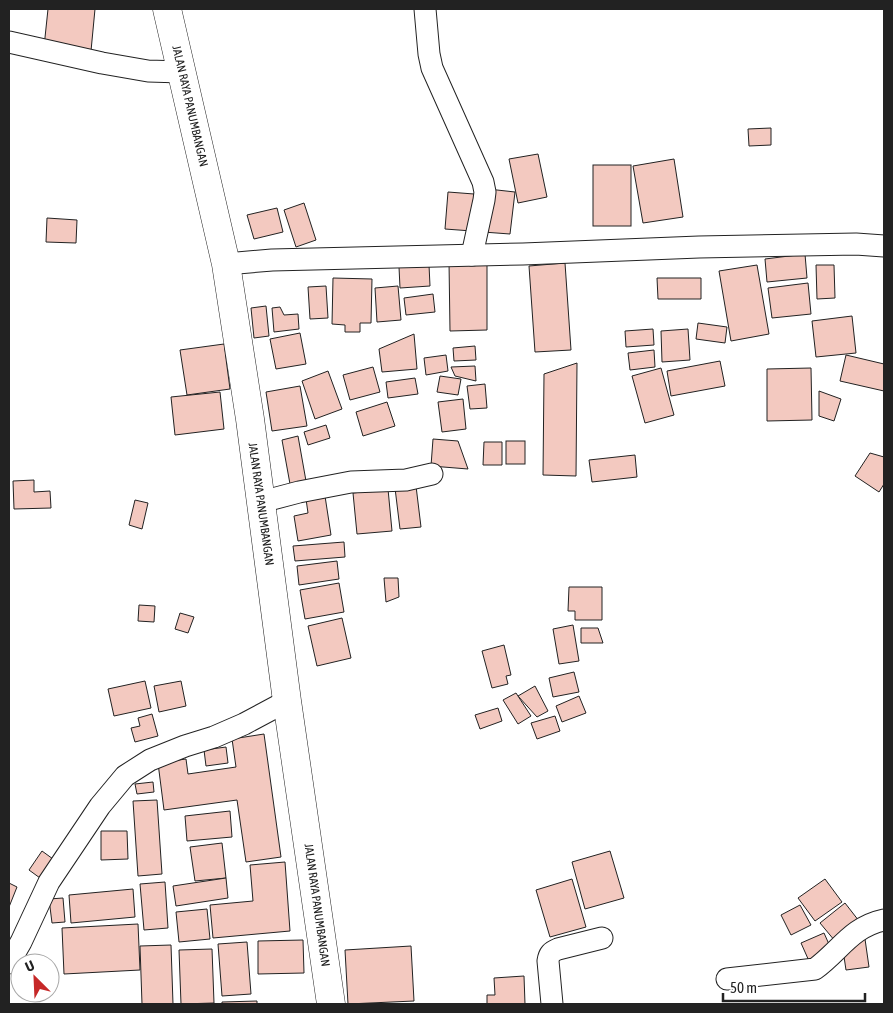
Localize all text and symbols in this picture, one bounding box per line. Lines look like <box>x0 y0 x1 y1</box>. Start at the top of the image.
street label: JALAN RAYA PANUMBANGAN <box>169 44 211 168</box>
street label: JALAN RAYA PANUMBANGAN <box>245 442 277 566</box>
street label: JALAN RAYA PANUMBANGAN <box>301 843 333 967</box>
north arrow <box>10 953 60 1003</box>
text: U <box>23 957 37 975</box>
scale bar <box>723 970 866 1002</box>
text: 50 m <box>730 979 757 996</box>

